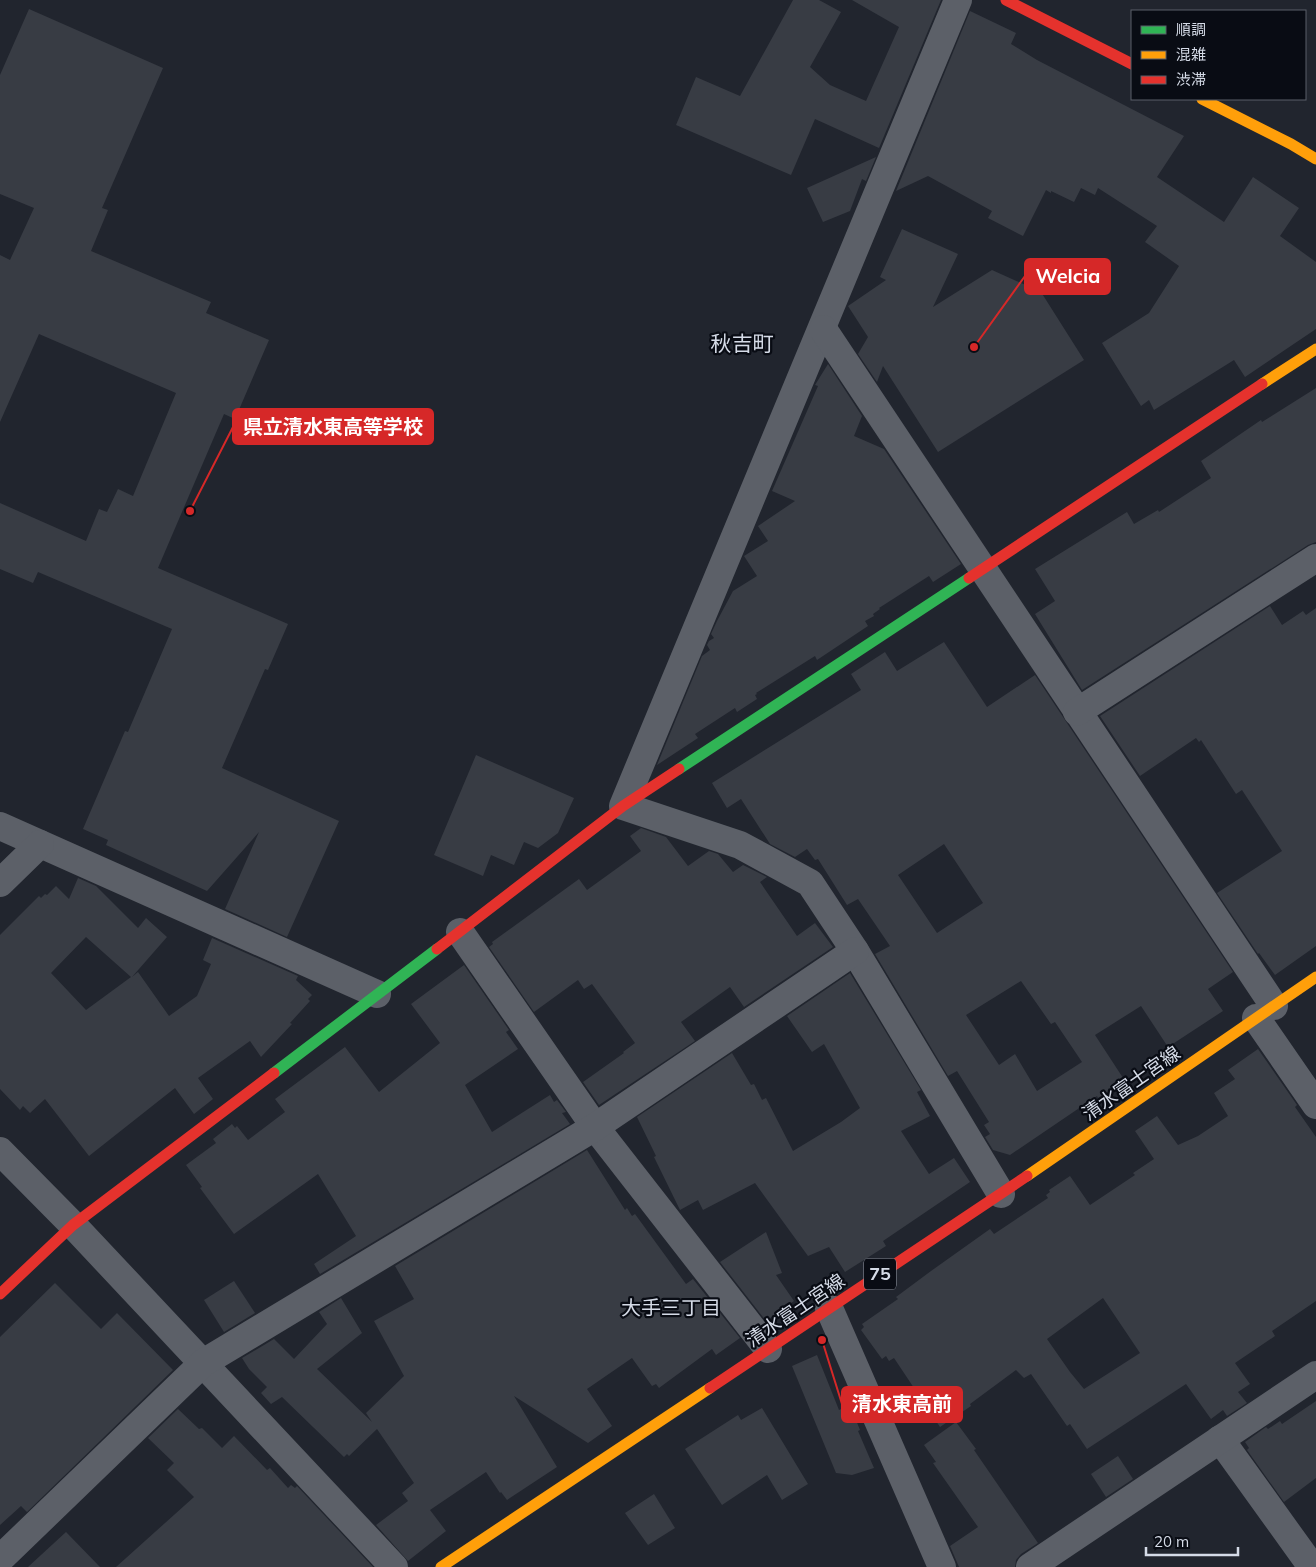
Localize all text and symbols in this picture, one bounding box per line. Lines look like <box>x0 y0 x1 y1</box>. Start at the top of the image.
legend <box>1131 10 1306 100</box>
text: 順調 <box>1176 20 1206 39</box>
text: 混雑 <box>1176 45 1206 64</box>
text: 渋滞 <box>1176 70 1206 89</box>
callout: Welcia <box>1025 259 1110 294</box>
text: Welcia <box>1035 263 1101 288</box>
district label: 秋吉町 <box>711 330 774 356</box>
callout: 県立清水東高等学校 <box>233 409 433 444</box>
text: 県立清水東高等学校 <box>243 414 423 439</box>
street label: 清水富士宮線 <box>1077 1040 1185 1126</box>
road number: 75 <box>864 1258 896 1290</box>
street label: 清水富士宮線 <box>741 1268 849 1352</box>
district label: 大手三丁目 <box>621 1295 721 1320</box>
callout: 清水東高前 <box>842 1387 962 1422</box>
text: 清水東高前 <box>852 1391 952 1416</box>
scale bar <box>1146 1524 1238 1556</box>
text: 20 m <box>1154 1532 1189 1551</box>

